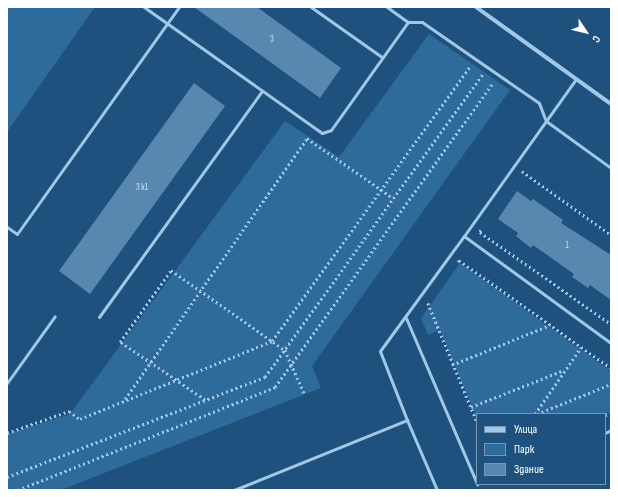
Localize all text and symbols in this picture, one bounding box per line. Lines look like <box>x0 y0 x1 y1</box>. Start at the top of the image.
north arrow <box>566 12 606 52</box>
text: С <box>589 33 603 45</box>
house number: 3 <box>270 35 274 45</box>
house number: 3 к1 <box>136 183 148 193</box>
house number: 1 <box>565 241 569 251</box>
legend <box>476 413 606 485</box>
text: Улица <box>514 422 537 437</box>
text: Парк <box>514 442 534 457</box>
text: Здание <box>514 462 544 477</box>

